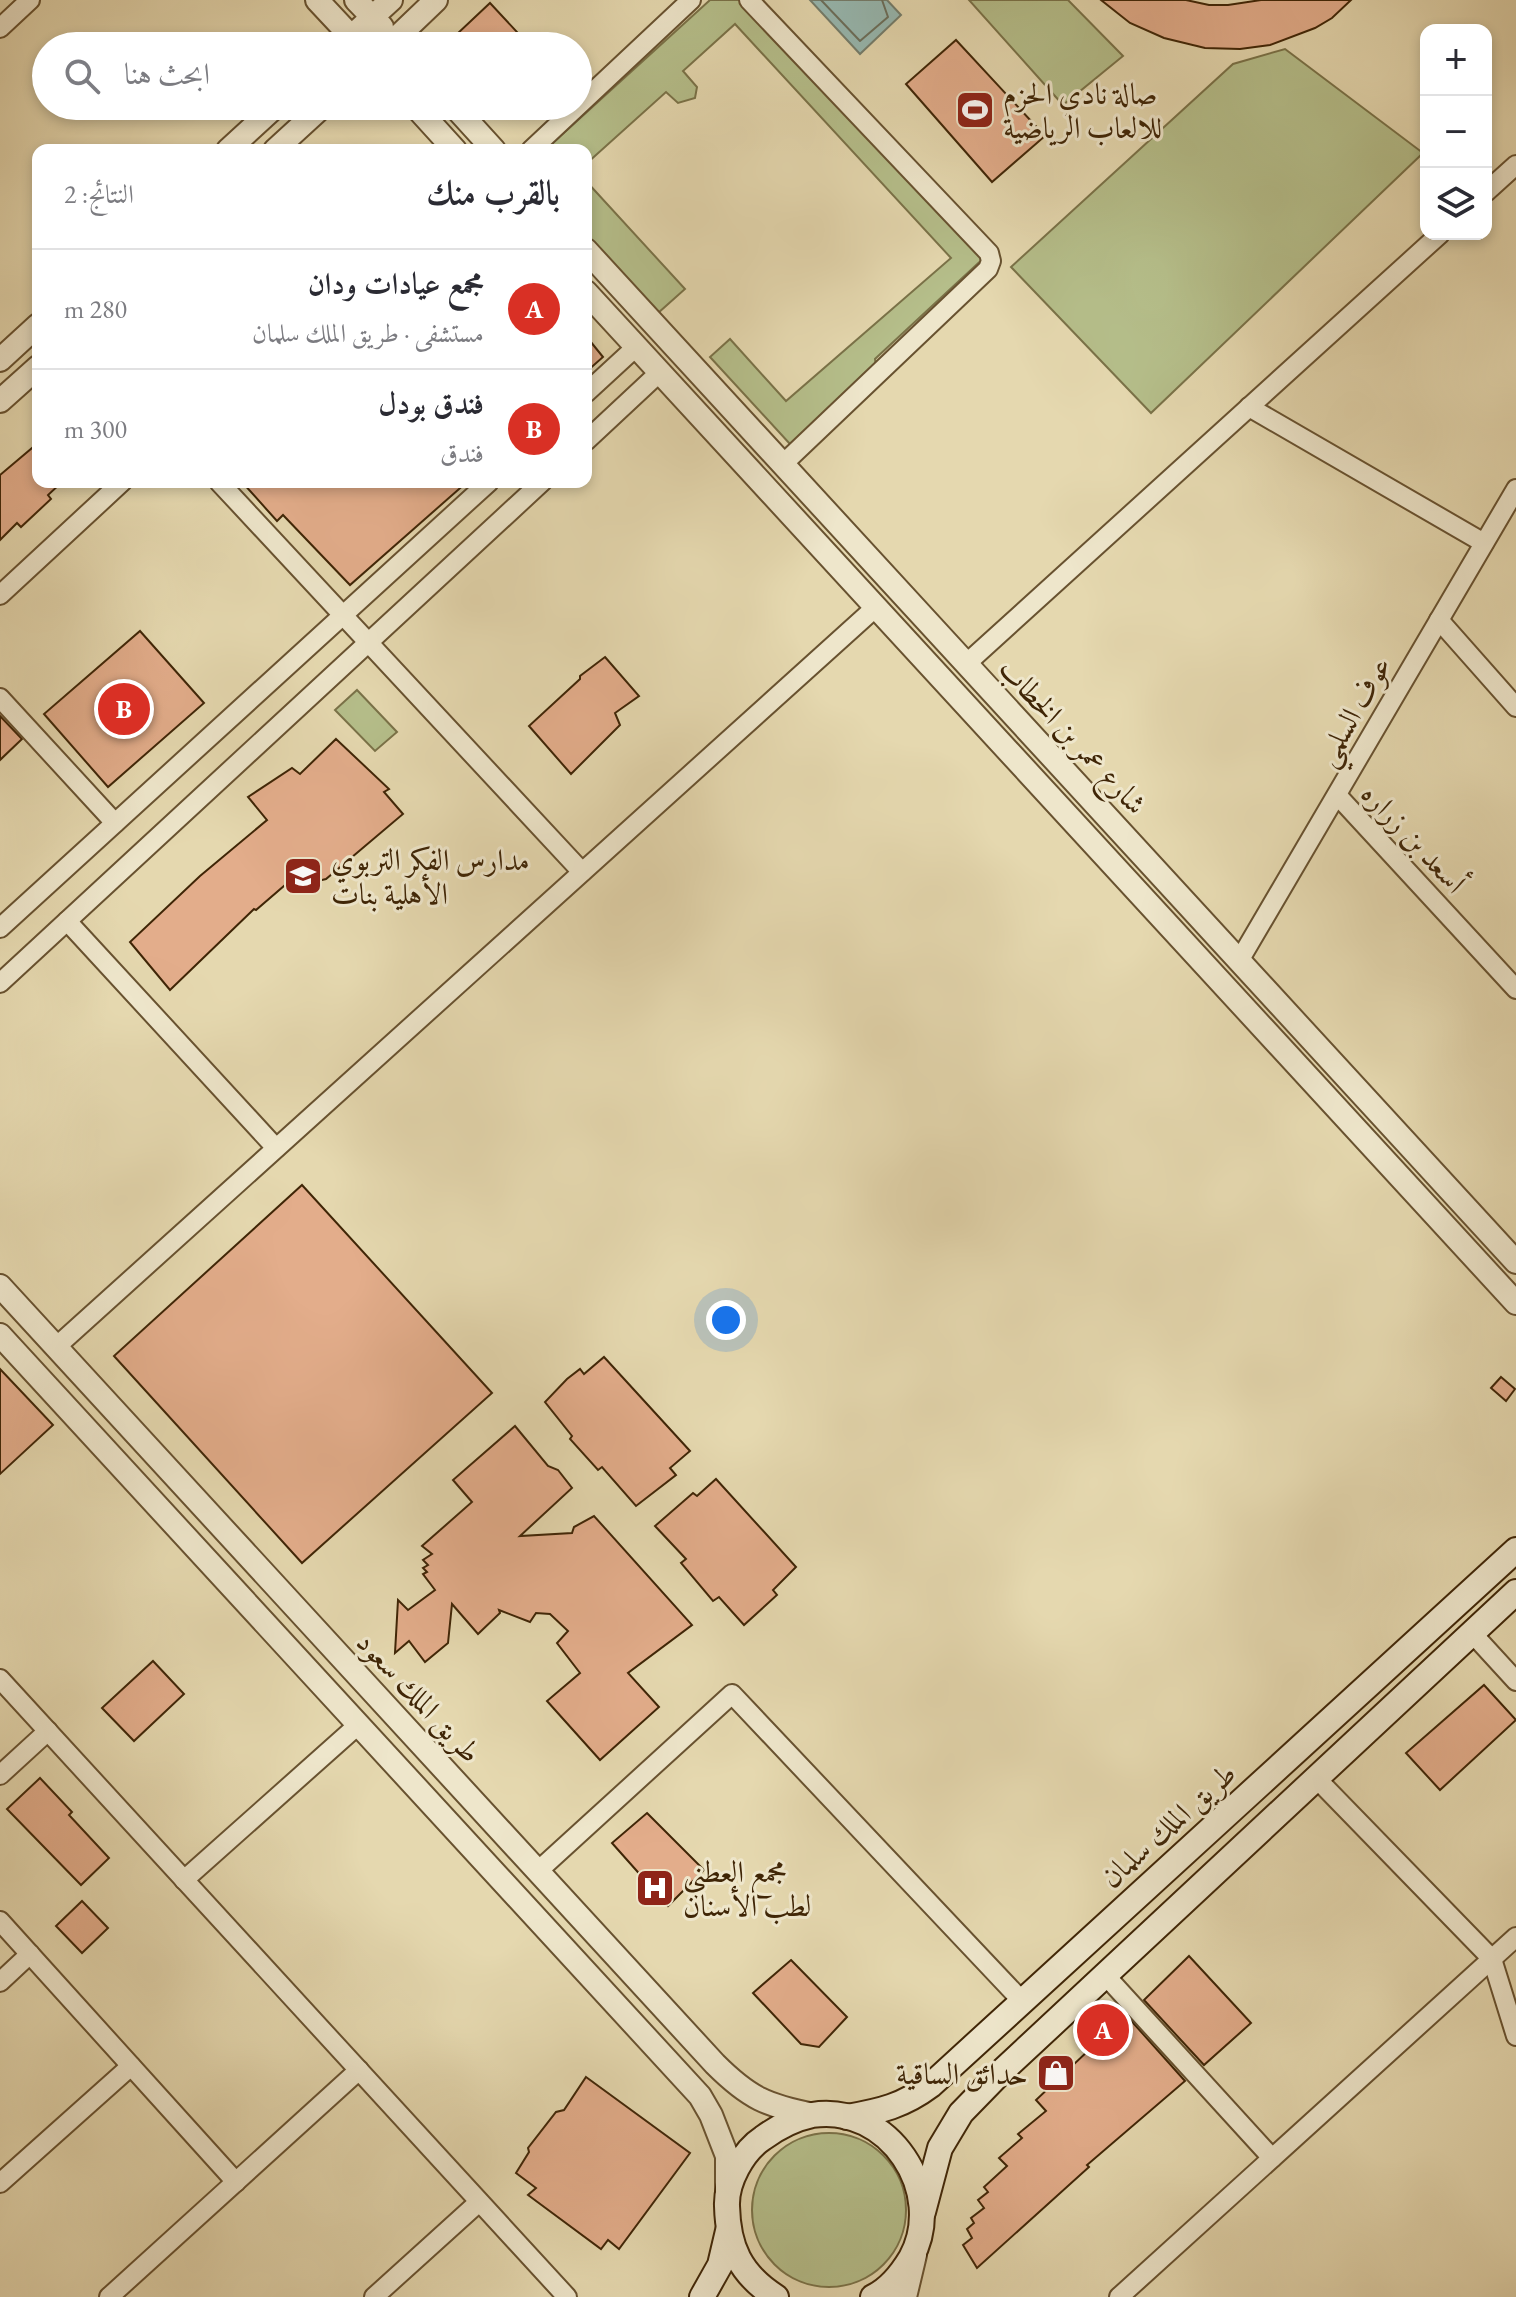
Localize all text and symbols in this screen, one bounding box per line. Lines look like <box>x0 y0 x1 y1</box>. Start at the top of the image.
map controls <box>1420 24 1492 240</box>
button: + <box>1420 24 1492 96</box>
search box <box>32 32 592 120</box>
icon: search <box>60 54 104 98</box>
text: ابحث هنا <box>124 54 210 93</box>
place label: صالة نادي الحزم للالعاب الرياضية <box>1003 74 1162 147</box>
sports icon: صالة نادي الحزم للالعاب الرياضية <box>954 89 996 131</box>
button: − <box>1420 96 1492 168</box>
button: layers <box>1420 168 1492 240</box>
text: بالقرب منك <box>426 170 560 214</box>
text: النتائج: 2 <box>64 177 134 211</box>
text: مجمع عيادات ودان <box>308 264 484 303</box>
text: 280 m <box>64 292 127 326</box>
text: A <box>525 292 543 326</box>
text: مستشفى · طريق الملك سلمان <box>252 316 484 350</box>
text: فندق بودل <box>378 384 484 423</box>
text: 300 m <box>64 412 127 446</box>
text: B <box>526 412 542 446</box>
text: فندق <box>440 436 484 470</box>
street label: شارع عمر بن الخطاب <box>986 649 1156 827</box>
street label: عوف السلمي <box>1306 649 1408 777</box>
pin: B <box>98 679 150 739</box>
street label: أسعد بن زراره <box>1353 774 1476 901</box>
place label: مدارس الفكر التربوي الأهلية بنات <box>331 840 530 913</box>
school or university icon: مدارس الفكر التربوي الأهلية بنات <box>282 855 324 897</box>
your location <box>706 1300 746 1340</box>
street label: طريق الملك سعود <box>348 1623 490 1771</box>
street label: طريق الملك سلمان <box>1092 1754 1244 1896</box>
place label: مجمع العطني لطب الأسنان <box>683 1852 811 1925</box>
hospital icon: مجمع العطني لطب الأسنان <box>634 1867 676 1909</box>
pin: A <box>1077 2000 1129 2060</box>
shop icon: حدائق الساقية <box>1035 2052 1077 2094</box>
place label: حدائق الساقية <box>896 2054 1028 2093</box>

